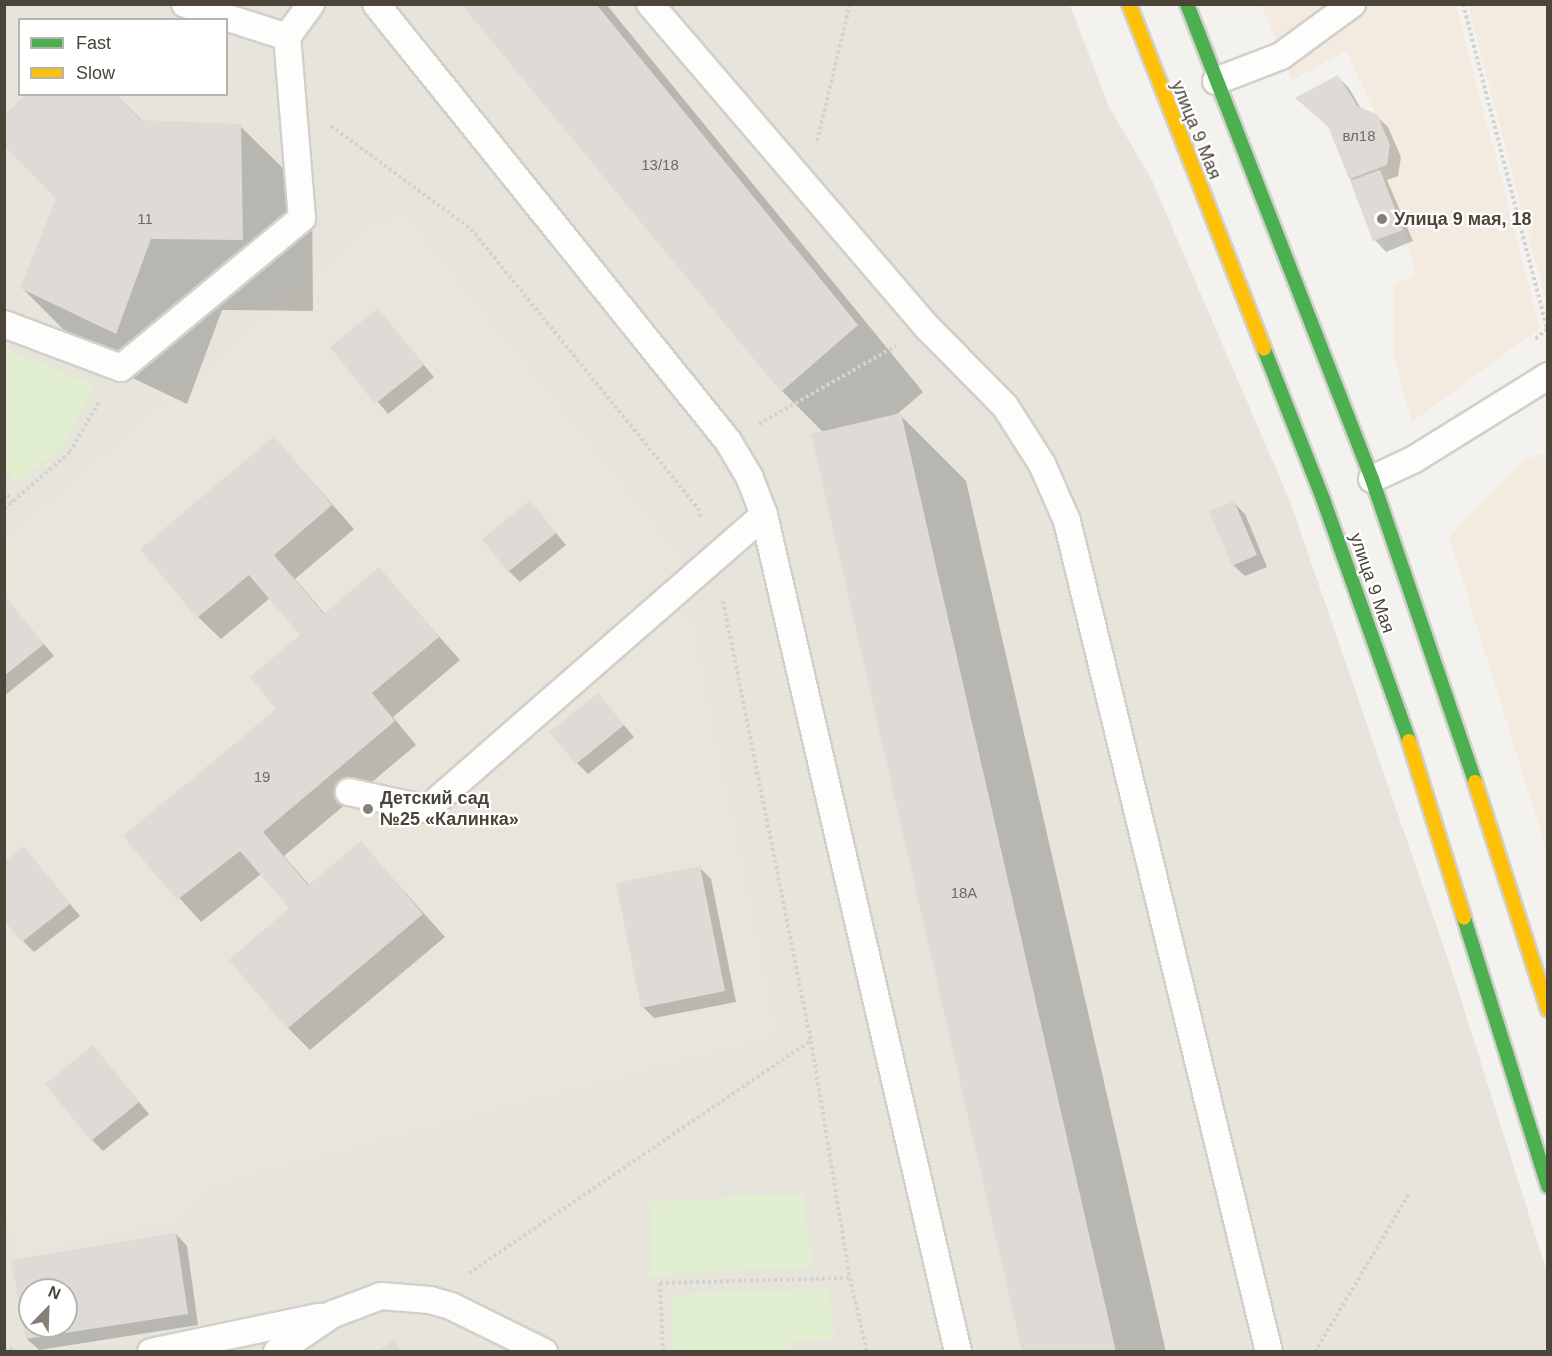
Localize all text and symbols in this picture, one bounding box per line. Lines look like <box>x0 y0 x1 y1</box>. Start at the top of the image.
legend <box>18 18 228 96</box>
text: Fast <box>76 33 111 53</box>
text: Slow <box>76 63 115 83</box>
street label: улица 9 Мая <box>1166 78 1226 182</box>
house number: вл18 <box>1342 127 1376 145</box>
house number: 13/18 <box>641 156 679 174</box>
place label: Улица 9 мая, 18 <box>1394 208 1531 230</box>
house number: 11 <box>137 210 153 228</box>
marker: Улица 9 мая, 18 <box>1375 212 1389 226</box>
street label: улица 9 Мая <box>1345 530 1399 636</box>
house number: 19 <box>254 768 270 786</box>
place label: Детский сад №25 «Калинка» <box>380 788 519 830</box>
marker: Детский сад №25 «Калинка» <box>361 802 375 816</box>
house number: 18А <box>951 884 977 902</box>
north arrow <box>18 1278 78 1338</box>
text: N <box>46 1283 63 1303</box>

